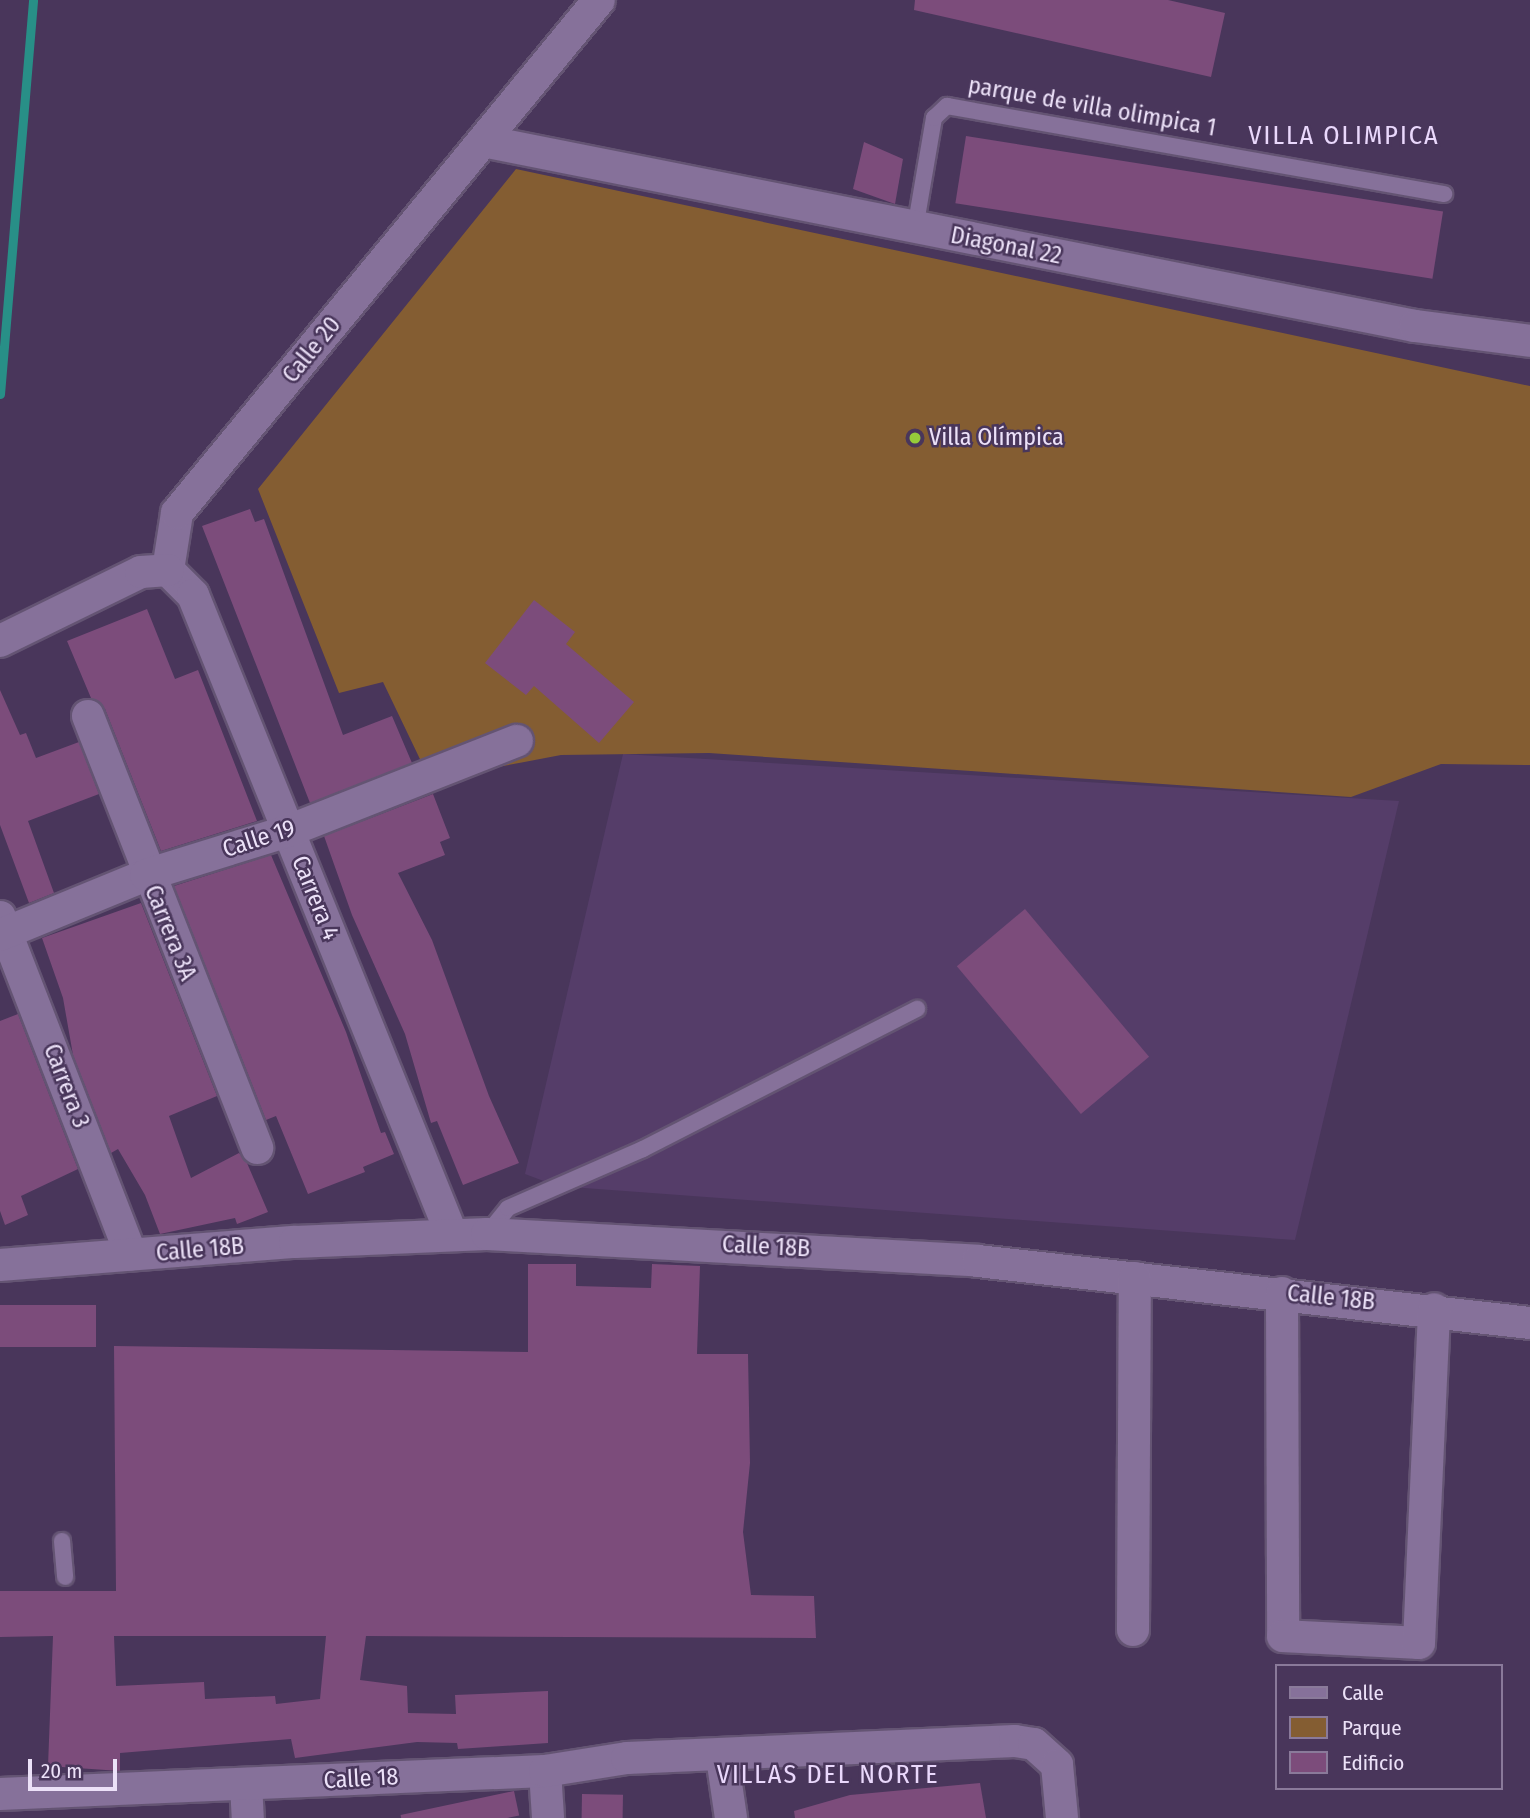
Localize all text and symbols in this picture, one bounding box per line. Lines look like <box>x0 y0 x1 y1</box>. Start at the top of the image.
street label: parque de villa olimpica 1 <box>966 71 1218 143</box>
district label: VILLA OLIMPICA <box>1250 120 1438 152</box>
street label: Diagonal 22 <box>948 221 1064 271</box>
street label: Calle 20 <box>277 311 347 389</box>
place label: Villa Olímpica <box>929 424 1064 452</box>
marker: Villa Olímpica <box>907 430 923 446</box>
street label: Calle 19 <box>219 814 299 864</box>
street label: Carrera 4 <box>285 852 345 944</box>
street label: Carrera 3A <box>138 881 202 985</box>
street label: Carrera 3 <box>37 1040 95 1132</box>
street label: Calle 18B <box>721 1230 811 1264</box>
street label: Calle 18B <box>155 1232 245 1268</box>
street label: Calle 18B <box>1286 1279 1376 1317</box>
legend <box>1274 1664 1502 1790</box>
text: Calle <box>1342 1680 1384 1706</box>
text: Parque <box>1342 1715 1402 1741</box>
scale bar <box>32 1744 121 1788</box>
text: Edificio <box>1342 1750 1404 1776</box>
text: 20 m <box>41 1758 82 1784</box>
district label: VILLAS DEL NORTE <box>719 1759 937 1791</box>
street label: Calle 18 <box>323 1763 399 1795</box>

